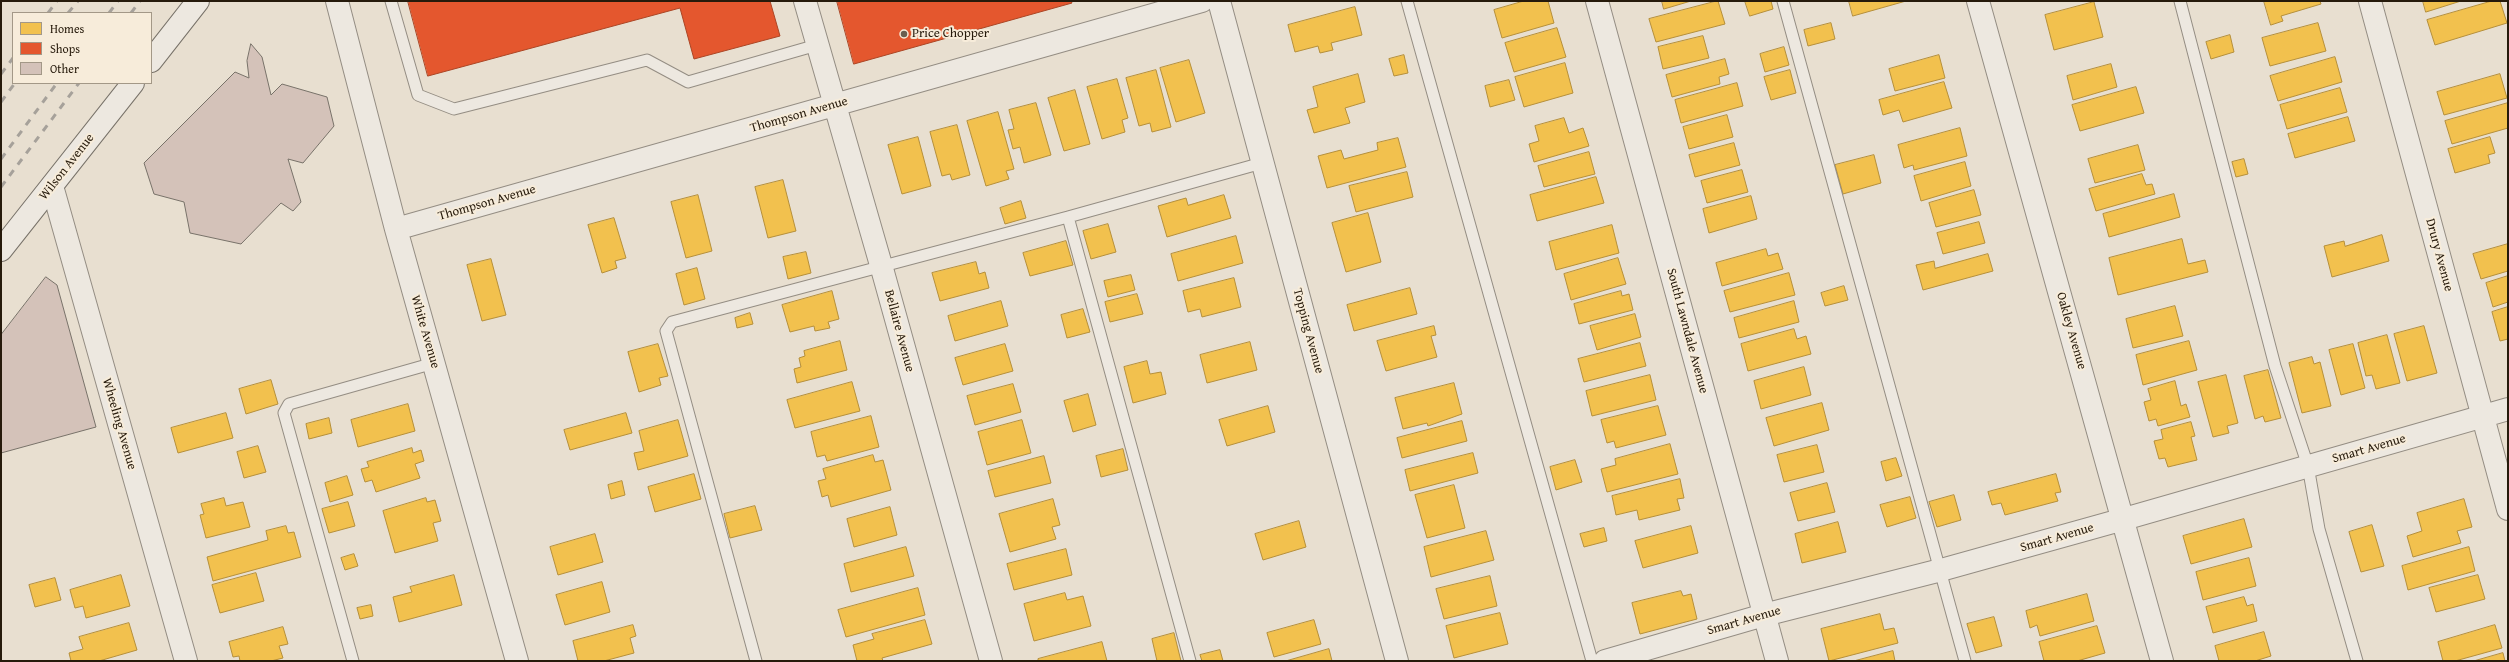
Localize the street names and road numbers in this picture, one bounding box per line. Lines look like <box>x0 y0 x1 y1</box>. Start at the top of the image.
street label: Thompson Avenue <box>748 94 850 136</box>
street label: Wilson Avenue <box>36 131 98 203</box>
street label: Thompson Avenue <box>436 182 538 224</box>
street label: Drury Avenue <box>2422 217 2456 293</box>
street label: South Lawndale Avenue <box>1663 267 1711 395</box>
street label: Topping Avenue <box>1289 287 1327 375</box>
street label: Bellaire Avenue <box>881 288 917 374</box>
street label: Oakley Avenue <box>2053 291 2089 371</box>
street label: White Avenue <box>407 294 443 370</box>
street label: Wheeling Avenue <box>98 376 140 472</box>
street label: Smart Avenue <box>2330 431 2408 467</box>
street label: Smart Avenue <box>2018 520 2096 556</box>
street label: Smart Avenue <box>1705 603 1783 639</box>

